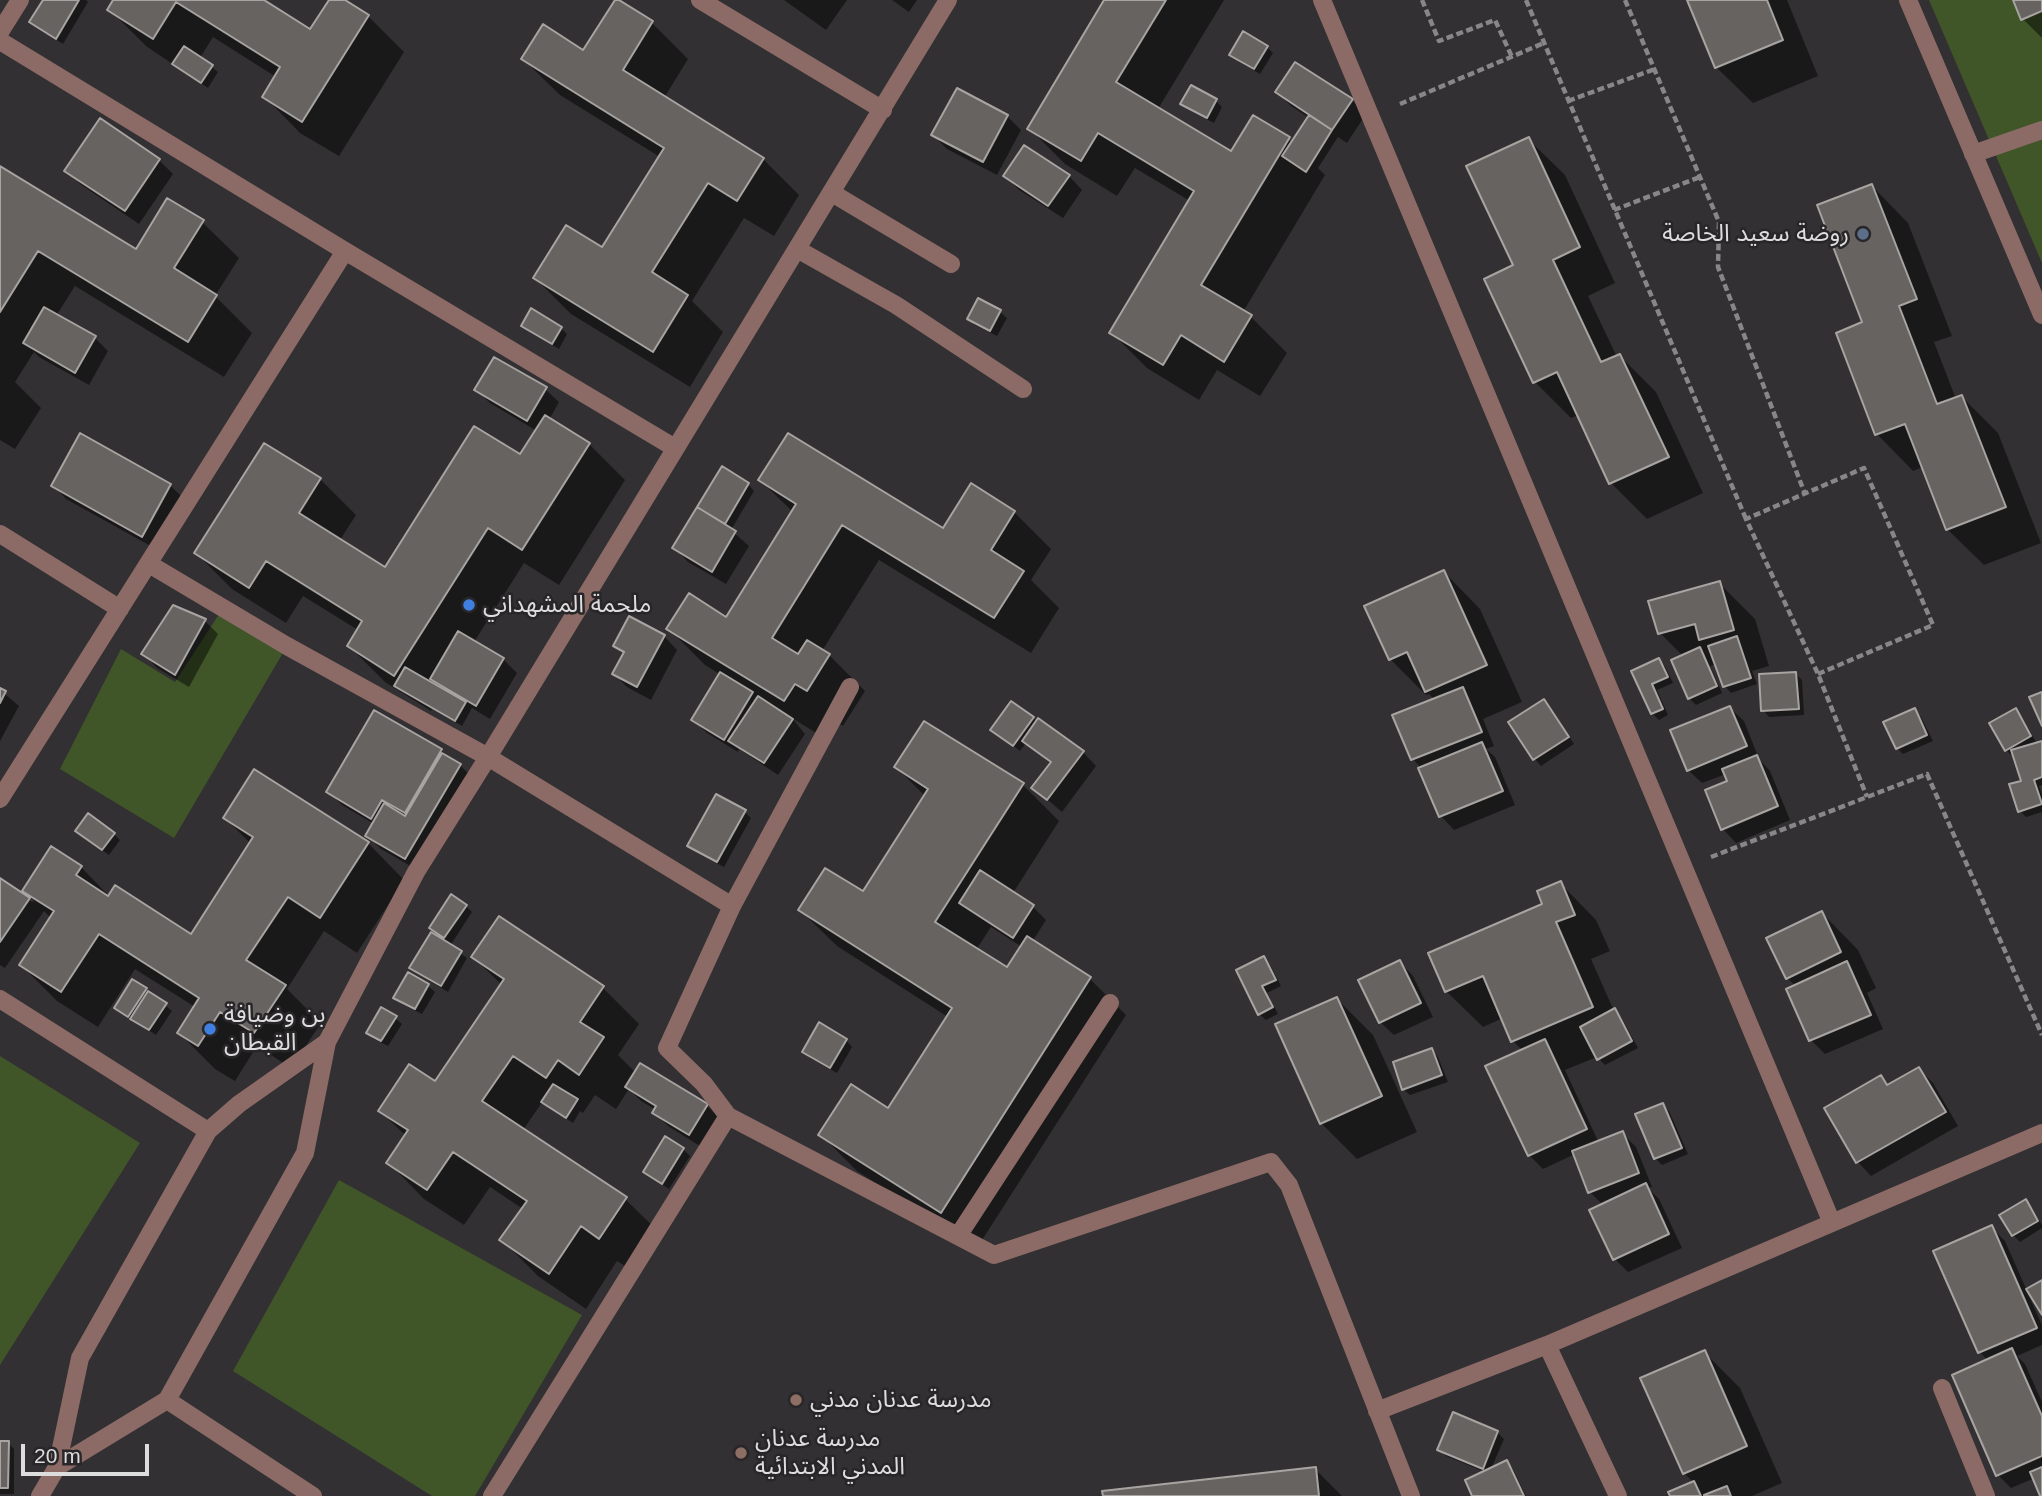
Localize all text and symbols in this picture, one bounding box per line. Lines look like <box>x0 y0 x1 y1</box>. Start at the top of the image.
place label: روضة سعيد الخاصة <box>1662 220 1849 248</box>
marker: روضة سعيد الخاصة <box>1855 226 1871 242</box>
place label: ملحمة المشهداني <box>483 591 651 619</box>
marker: ملحمة المشهداني <box>461 597 477 613</box>
place label: بن وضيافة القبطان <box>224 1001 325 1057</box>
marker: بن وضيافة القبطان <box>202 1021 218 1037</box>
place label: مدرسة عدنان مدني <box>810 1386 991 1414</box>
marker: مدرسة عدنان مدني <box>788 1392 804 1408</box>
place label: مدرسة عدنان المدني الابتدائية <box>755 1425 905 1481</box>
scale bar <box>24 1430 152 1474</box>
text: 20 m <box>34 1444 81 1467</box>
marker: مدرسة عدنان المدني الابتدائية <box>733 1445 749 1461</box>

